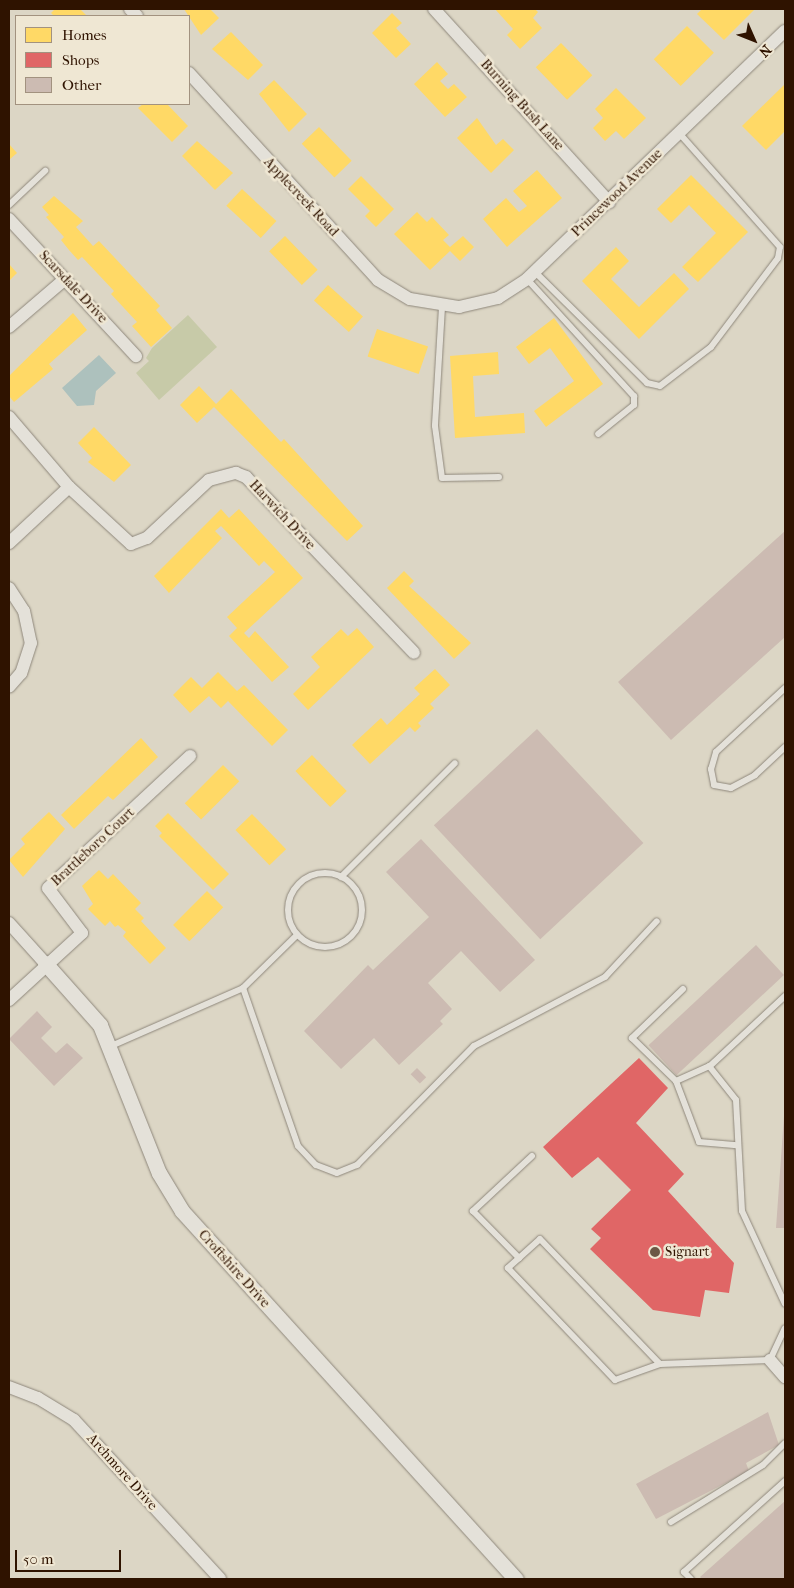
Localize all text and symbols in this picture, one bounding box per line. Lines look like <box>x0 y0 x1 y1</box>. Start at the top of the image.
legend <box>15 15 190 105</box>
north arrow <box>729 15 779 65</box>
text: Homes <box>62 26 107 44</box>
text: N <box>755 41 775 60</box>
text: Shops <box>62 51 99 69</box>
street label: Burning Bush Lane <box>477 56 567 154</box>
text: Other <box>62 76 101 94</box>
street label: Princewood Avenue <box>568 145 666 241</box>
street label: Applecreek Road <box>260 154 342 240</box>
street label: Scarsdale Drive <box>35 247 111 327</box>
street label: Harwich Drive <box>245 477 319 553</box>
street label: Brattleboro Court <box>48 804 138 890</box>
street label: Croftshire Drive <box>195 1227 273 1311</box>
place label: Signart <box>665 1244 709 1260</box>
marker: Signart <box>649 1246 661 1258</box>
street label: Archmore Drive <box>83 1430 161 1514</box>
scale bar <box>18 1540 124 1572</box>
text: 50 m <box>23 1550 53 1568</box>

